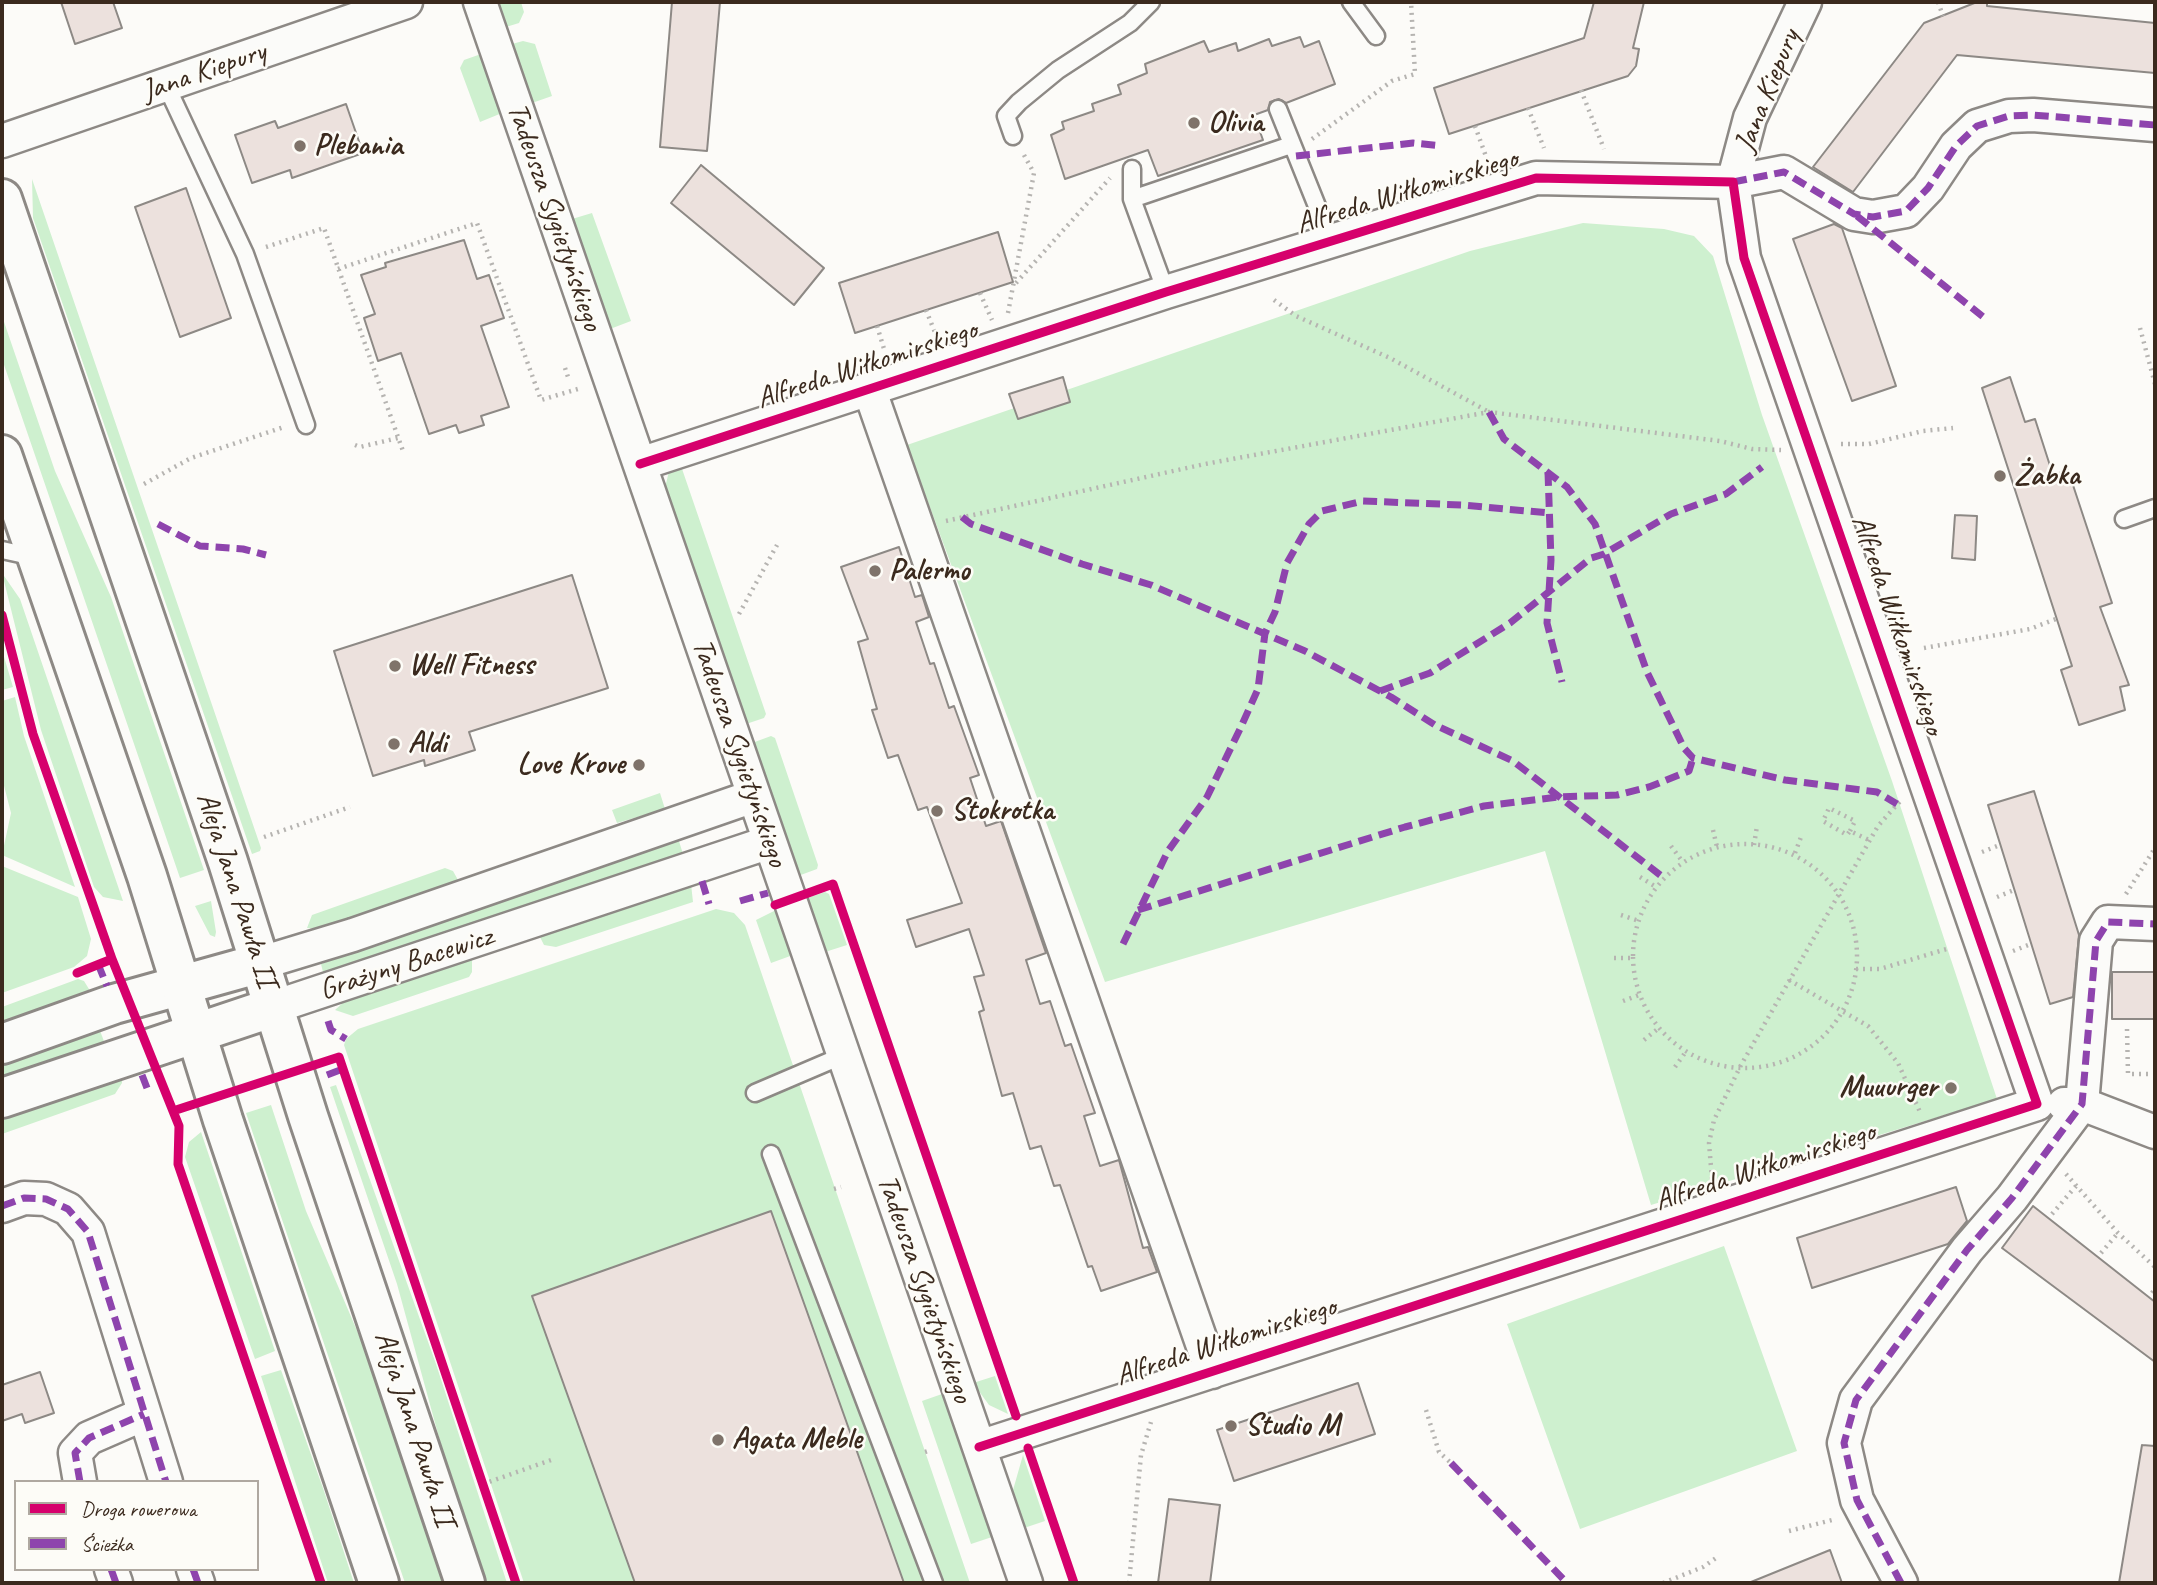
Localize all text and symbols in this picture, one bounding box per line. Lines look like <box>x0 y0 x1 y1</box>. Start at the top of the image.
street label: Jana Kiepury <box>1727 25 1809 157</box>
street label: Jana Kiepury <box>137 34 271 110</box>
street label: Tadeusza Sygietyńskiego <box>498 98 610 336</box>
place label: Olivia <box>1208 105 1263 141</box>
marker: Olivia <box>1186 115 1202 131</box>
place label: Plebania <box>314 128 402 164</box>
marker: Plebania <box>292 138 308 154</box>
street label: Alfreda Wiłkomirskiego <box>1292 141 1522 243</box>
street label: Alfreda Wiłkomirskiego <box>752 312 982 418</box>
place label: Żabka <box>2014 458 2080 494</box>
marker: Żabka <box>1992 468 2008 484</box>
street label: Alfreda Wiłkomirskiego <box>1843 511 1951 739</box>
place label: Palermo <box>889 553 969 589</box>
marker: Palermo <box>867 563 883 579</box>
street label: Tadeusza Sygietyńskiego <box>683 634 795 872</box>
place label: Well Fitness <box>409 648 534 684</box>
marker: Well Fitness <box>387 658 403 674</box>
place label: Aldi <box>408 726 447 762</box>
marker: Aldi <box>386 736 402 752</box>
place label: Love Krove <box>517 747 625 783</box>
marker: Love Krove <box>631 757 647 773</box>
street label: Aleja Jana Pawła II <box>188 788 284 992</box>
place label: Stokrotka <box>951 793 1054 829</box>
marker: Stokrotka <box>929 803 945 819</box>
street label: Grażyny Bacewicz <box>315 919 497 1009</box>
place label: Muuurger <box>1840 1070 1937 1106</box>
marker: Muuurger <box>1943 1080 1959 1096</box>
street label: Alfreda Wiłkomirskiego <box>1650 1114 1880 1220</box>
street label: Tadeusza Sygietyńskiego <box>868 1170 980 1408</box>
street label: Alfreda Wiłkomirskiego <box>1111 1289 1341 1395</box>
street label: Aleja Jana Pawła II <box>366 1327 462 1531</box>
place label: Studio M <box>1245 1408 1339 1444</box>
marker: Studio M <box>1223 1418 1239 1434</box>
place label: Agata Meble <box>732 1422 862 1458</box>
marker: Agata Meble <box>710 1432 726 1448</box>
legend <box>14 1480 259 1571</box>
text: Droga rowerowa <box>81 1496 196 1522</box>
text: Ścieżka <box>81 1531 133 1557</box>

